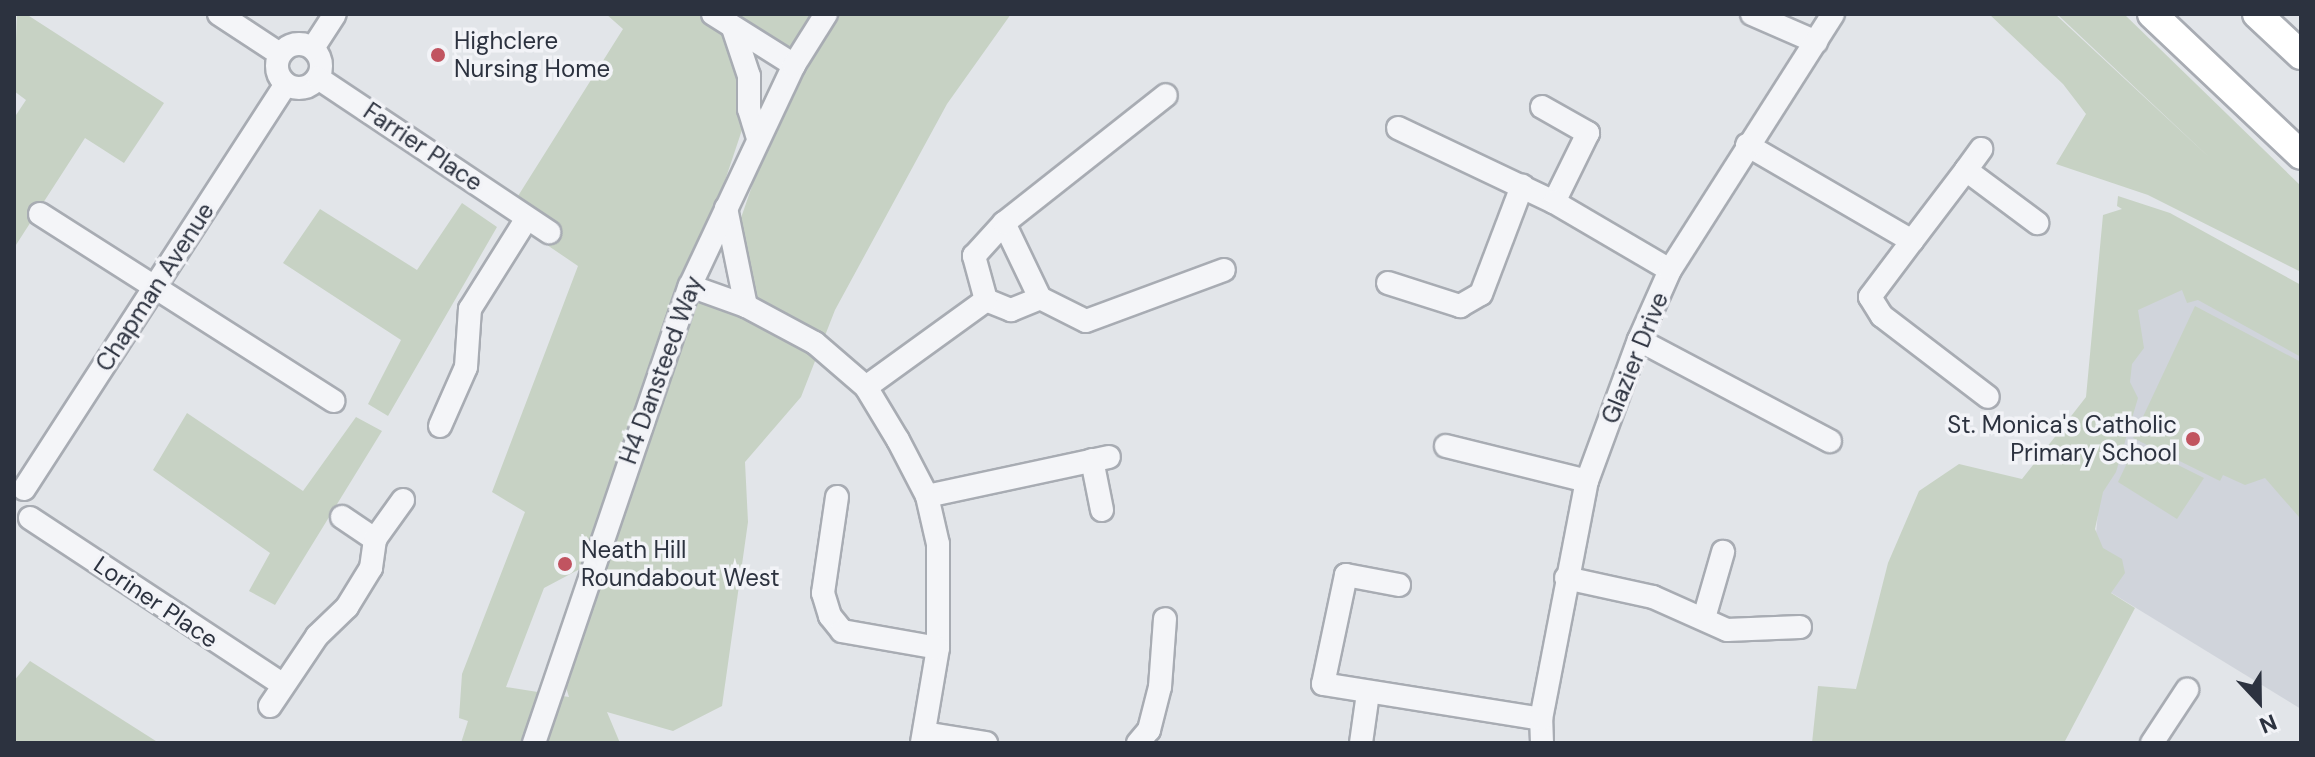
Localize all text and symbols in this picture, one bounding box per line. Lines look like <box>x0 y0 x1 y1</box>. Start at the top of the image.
place label: Highclere Nursing Home <box>454 27 610 83</box>
marker: Highclere Nursing Home <box>429 46 447 64</box>
street label: Farrier Place <box>358 97 488 197</box>
street label: Chapman Avenue <box>90 197 220 377</box>
street label: H4 Dansteed Way <box>614 272 708 468</box>
street label: Glazier Drive <box>1596 288 1674 428</box>
place label: St. Monica's Catholic Primary School <box>1947 411 2177 467</box>
marker: St. Monica's Catholic Primary School <box>2184 430 2202 448</box>
place label: Neath Hill Roundabout West <box>581 536 780 592</box>
street label: Loriner Place <box>89 550 223 654</box>
marker: Neath Hill Roundabout West <box>556 555 574 573</box>
north arrow <box>2219 661 2299 741</box>
text: N <box>2255 707 2281 740</box>

